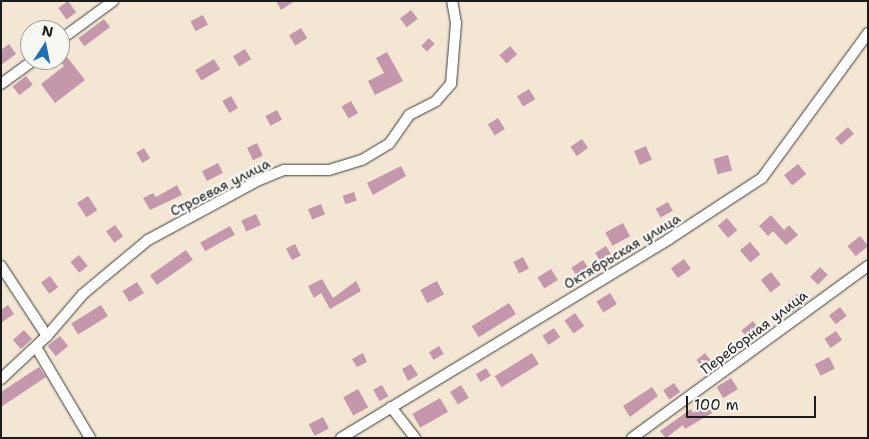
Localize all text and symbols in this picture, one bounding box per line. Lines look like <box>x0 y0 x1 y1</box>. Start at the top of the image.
north arrow <box>20 20 70 70</box>
text: N <box>41 21 55 41</box>
street label: Строевая улица <box>167 155 273 219</box>
street label: Октябрьская улица <box>561 209 683 293</box>
street label: Переборная улица <box>697 286 811 378</box>
scale bar <box>689 386 819 418</box>
text: 100 m <box>694 395 739 415</box>

